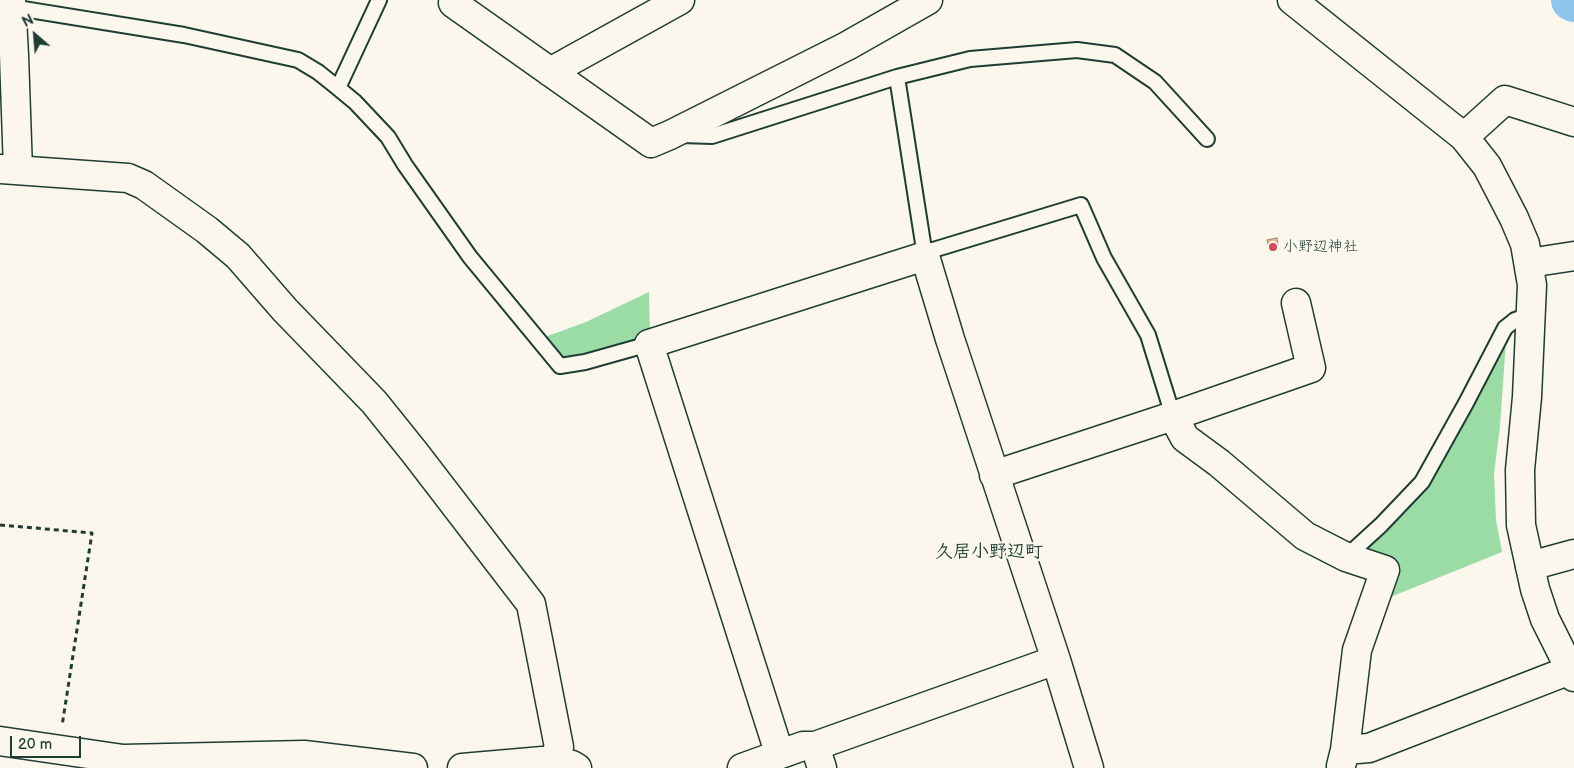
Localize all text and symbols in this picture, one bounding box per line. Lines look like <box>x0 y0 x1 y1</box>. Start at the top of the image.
north arrow <box>10 10 60 60</box>
text: N <box>19 11 36 31</box>
place label: 小野辺神社 <box>1283 238 1358 256</box>
marker: 小野辺神社 <box>1267 241 1279 253</box>
district label: 久居小野辺町 <box>935 541 1043 563</box>
scale bar <box>12 726 84 758</box>
text: 20 m <box>18 735 52 754</box>

